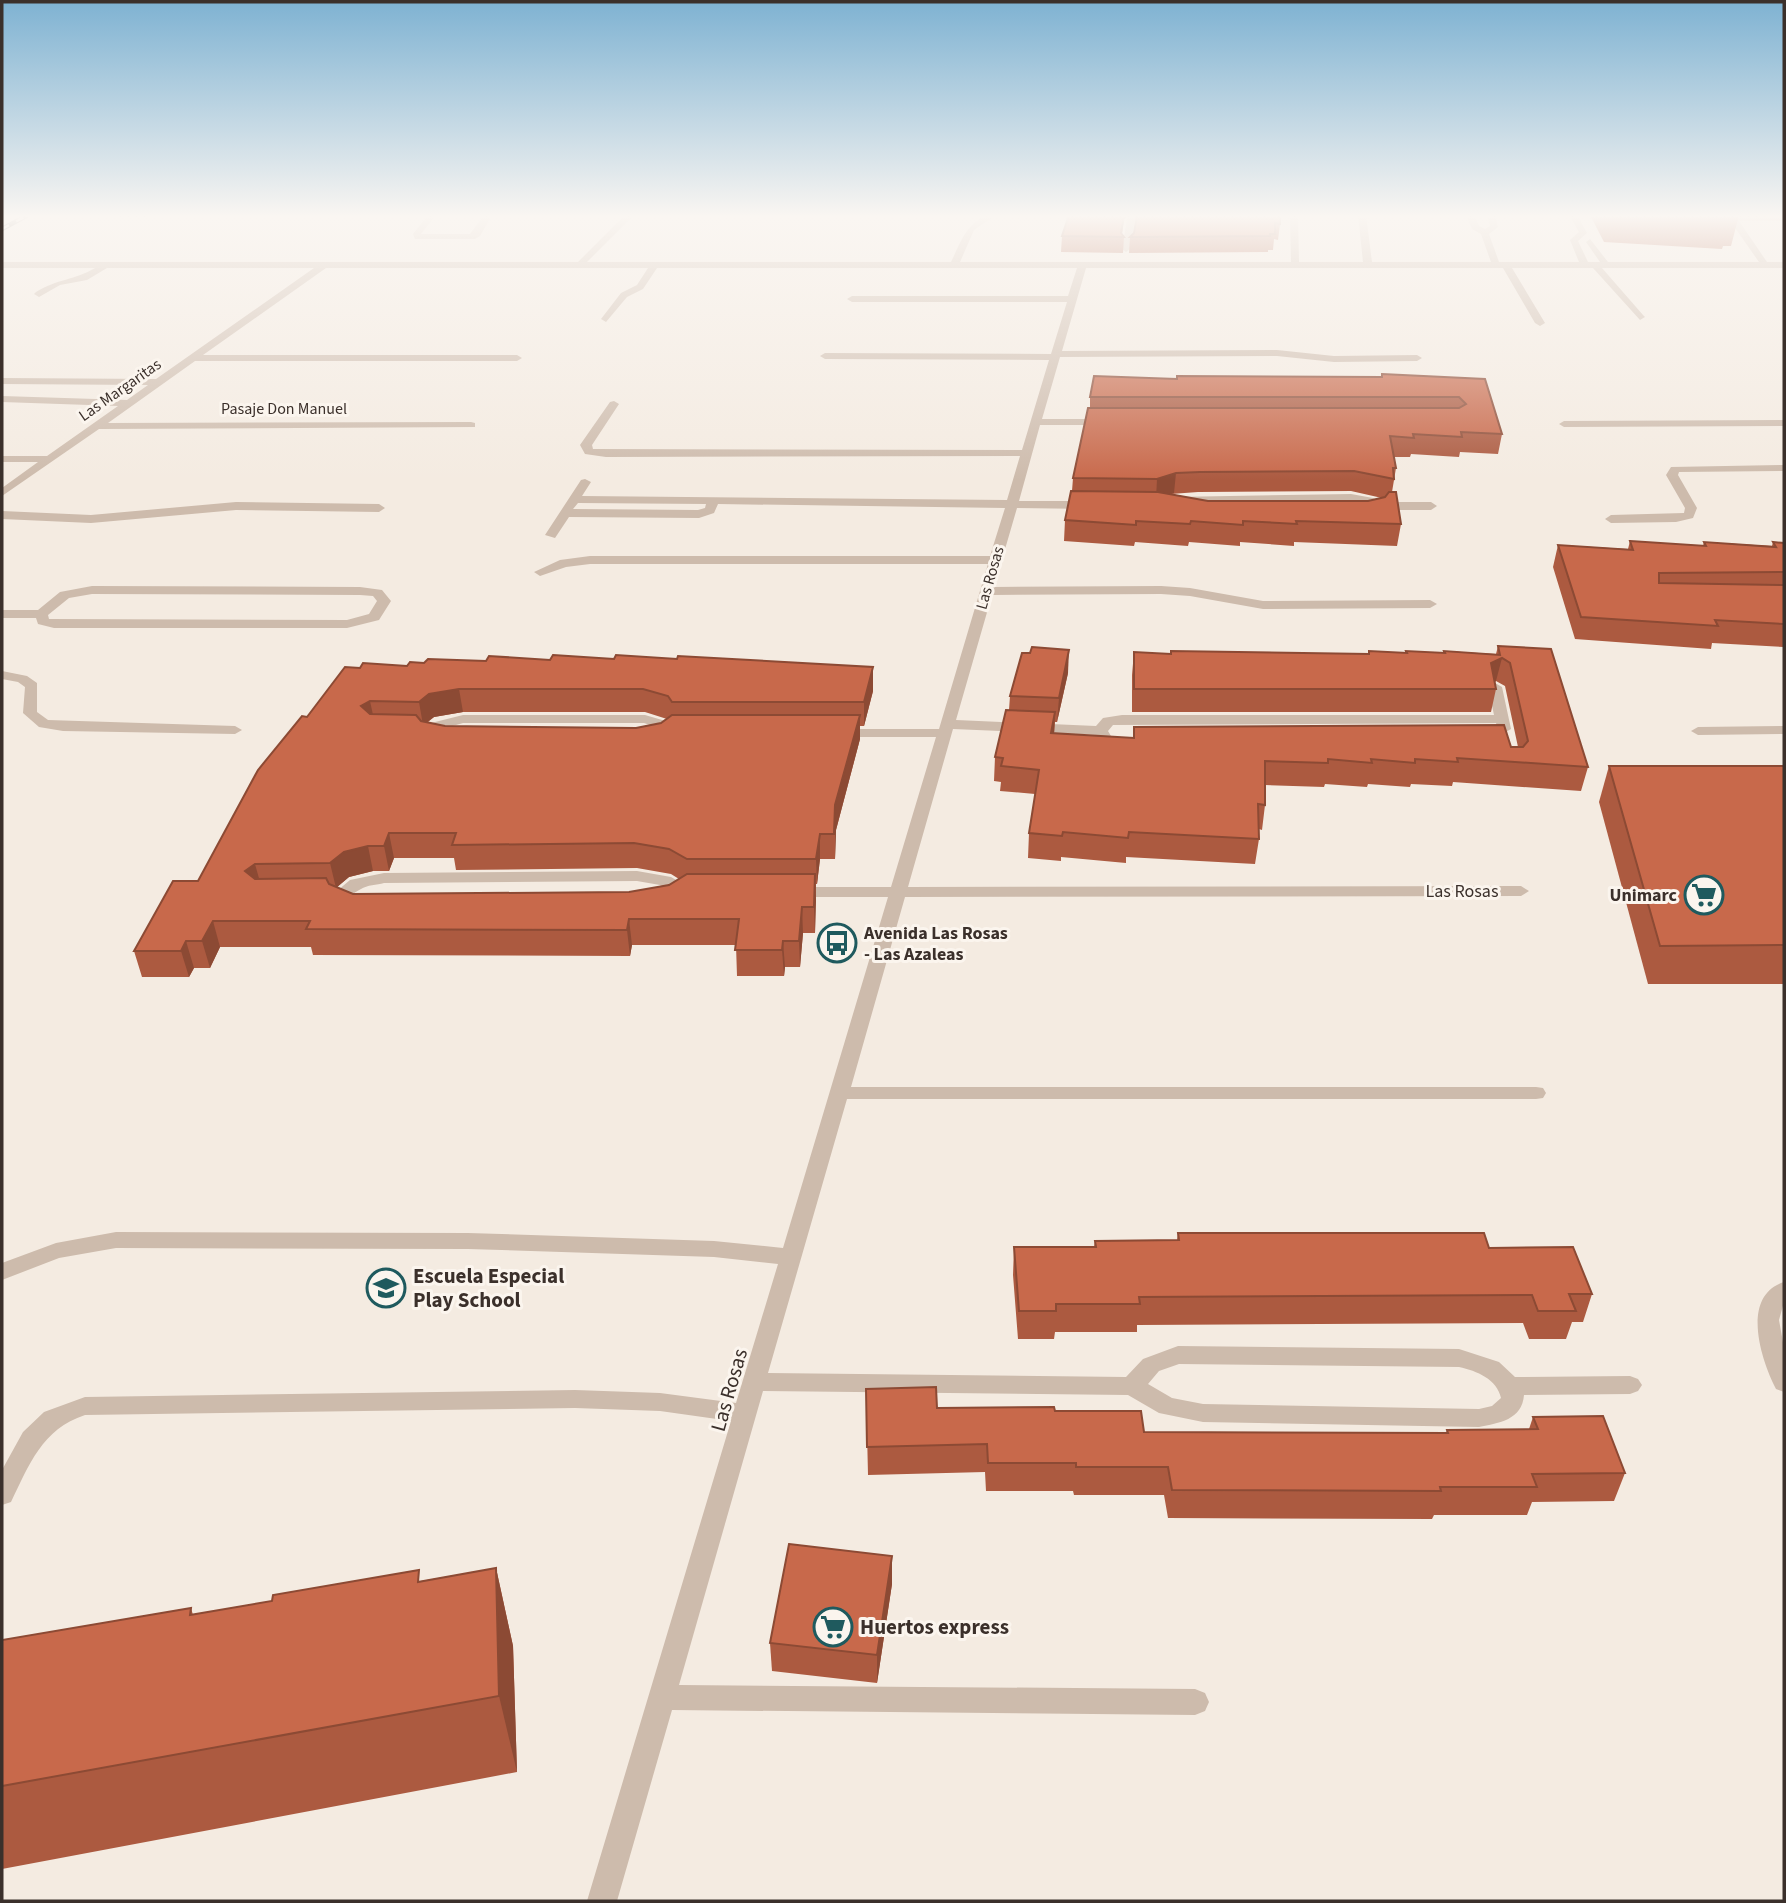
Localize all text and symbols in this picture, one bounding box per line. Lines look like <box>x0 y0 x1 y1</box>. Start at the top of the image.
street label: Las Margaritas <box>74 353 166 427</box>
street label: Pasaje Don Manuel <box>221 398 347 420</box>
street label: Las Rosas <box>970 544 1010 612</box>
supermarket icon: Unimarc <box>1683 874 1725 916</box>
street label: Las Rosas <box>1426 879 1498 904</box>
place label: Unimarc <box>1609 883 1678 908</box>
place label: Avenida Las Rosas - Las Azaleas <box>863 921 1008 967</box>
bus stop icon: Avenida Las Rosas - Las Azaleas <box>816 922 858 964</box>
place label: Escuela Especial Play School <box>413 1261 564 1315</box>
school or university icon: Escuela Especial Play School <box>365 1267 407 1309</box>
street label: Las Rosas <box>703 1345 755 1435</box>
supermarket icon: Huertos express <box>812 1606 854 1648</box>
place label: Huertos express <box>860 1612 1009 1642</box>

